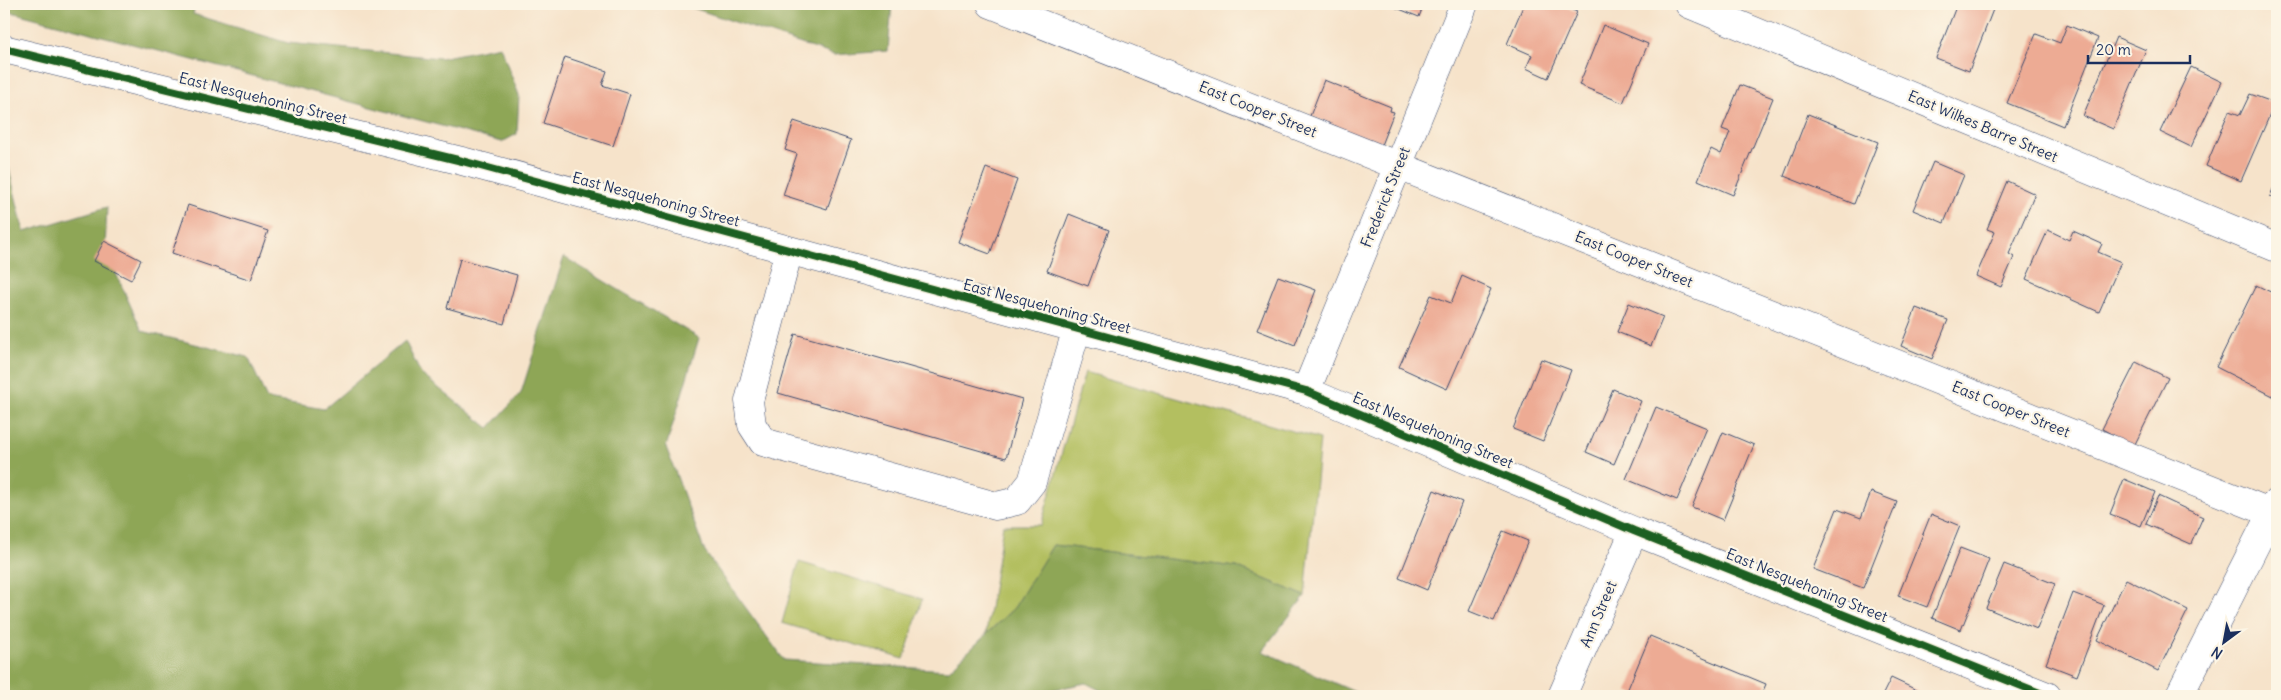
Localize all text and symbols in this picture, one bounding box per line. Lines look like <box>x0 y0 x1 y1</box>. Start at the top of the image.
scale bar <box>2088 32 2191 64</box>
text: 20 m <box>2096 40 2131 59</box>
street label: East Nesquehoning Street <box>177 68 349 128</box>
street label: East Cooper Street <box>1196 77 1320 141</box>
street label: East Wilkes Barre Street <box>1905 86 2061 166</box>
street label: Frederick Street <box>1356 144 1414 250</box>
street label: East Nesquehoning Street <box>570 167 742 231</box>
street label: East Cooper Street <box>1572 227 1696 291</box>
street label: East Nesquehoning Street <box>961 274 1133 338</box>
street label: East Cooper Street <box>1949 377 2073 441</box>
street label: East Nesquehoning Street <box>1350 388 1516 472</box>
street label: East Nesquehoning Street <box>1723 544 1891 626</box>
street label: Ann Street <box>1575 578 1621 650</box>
north arrow <box>2198 618 2248 668</box>
text: N <box>2208 643 2226 663</box>

